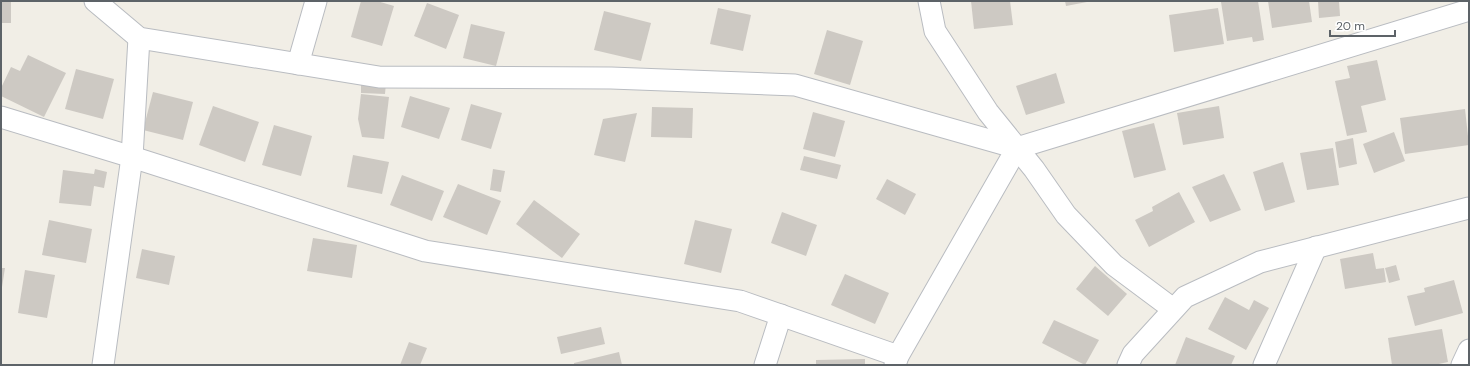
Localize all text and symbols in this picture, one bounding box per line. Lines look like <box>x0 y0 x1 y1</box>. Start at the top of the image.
scale bar <box>1330 12 1395 38</box>
text: 20 m <box>1336 18 1365 34</box>

